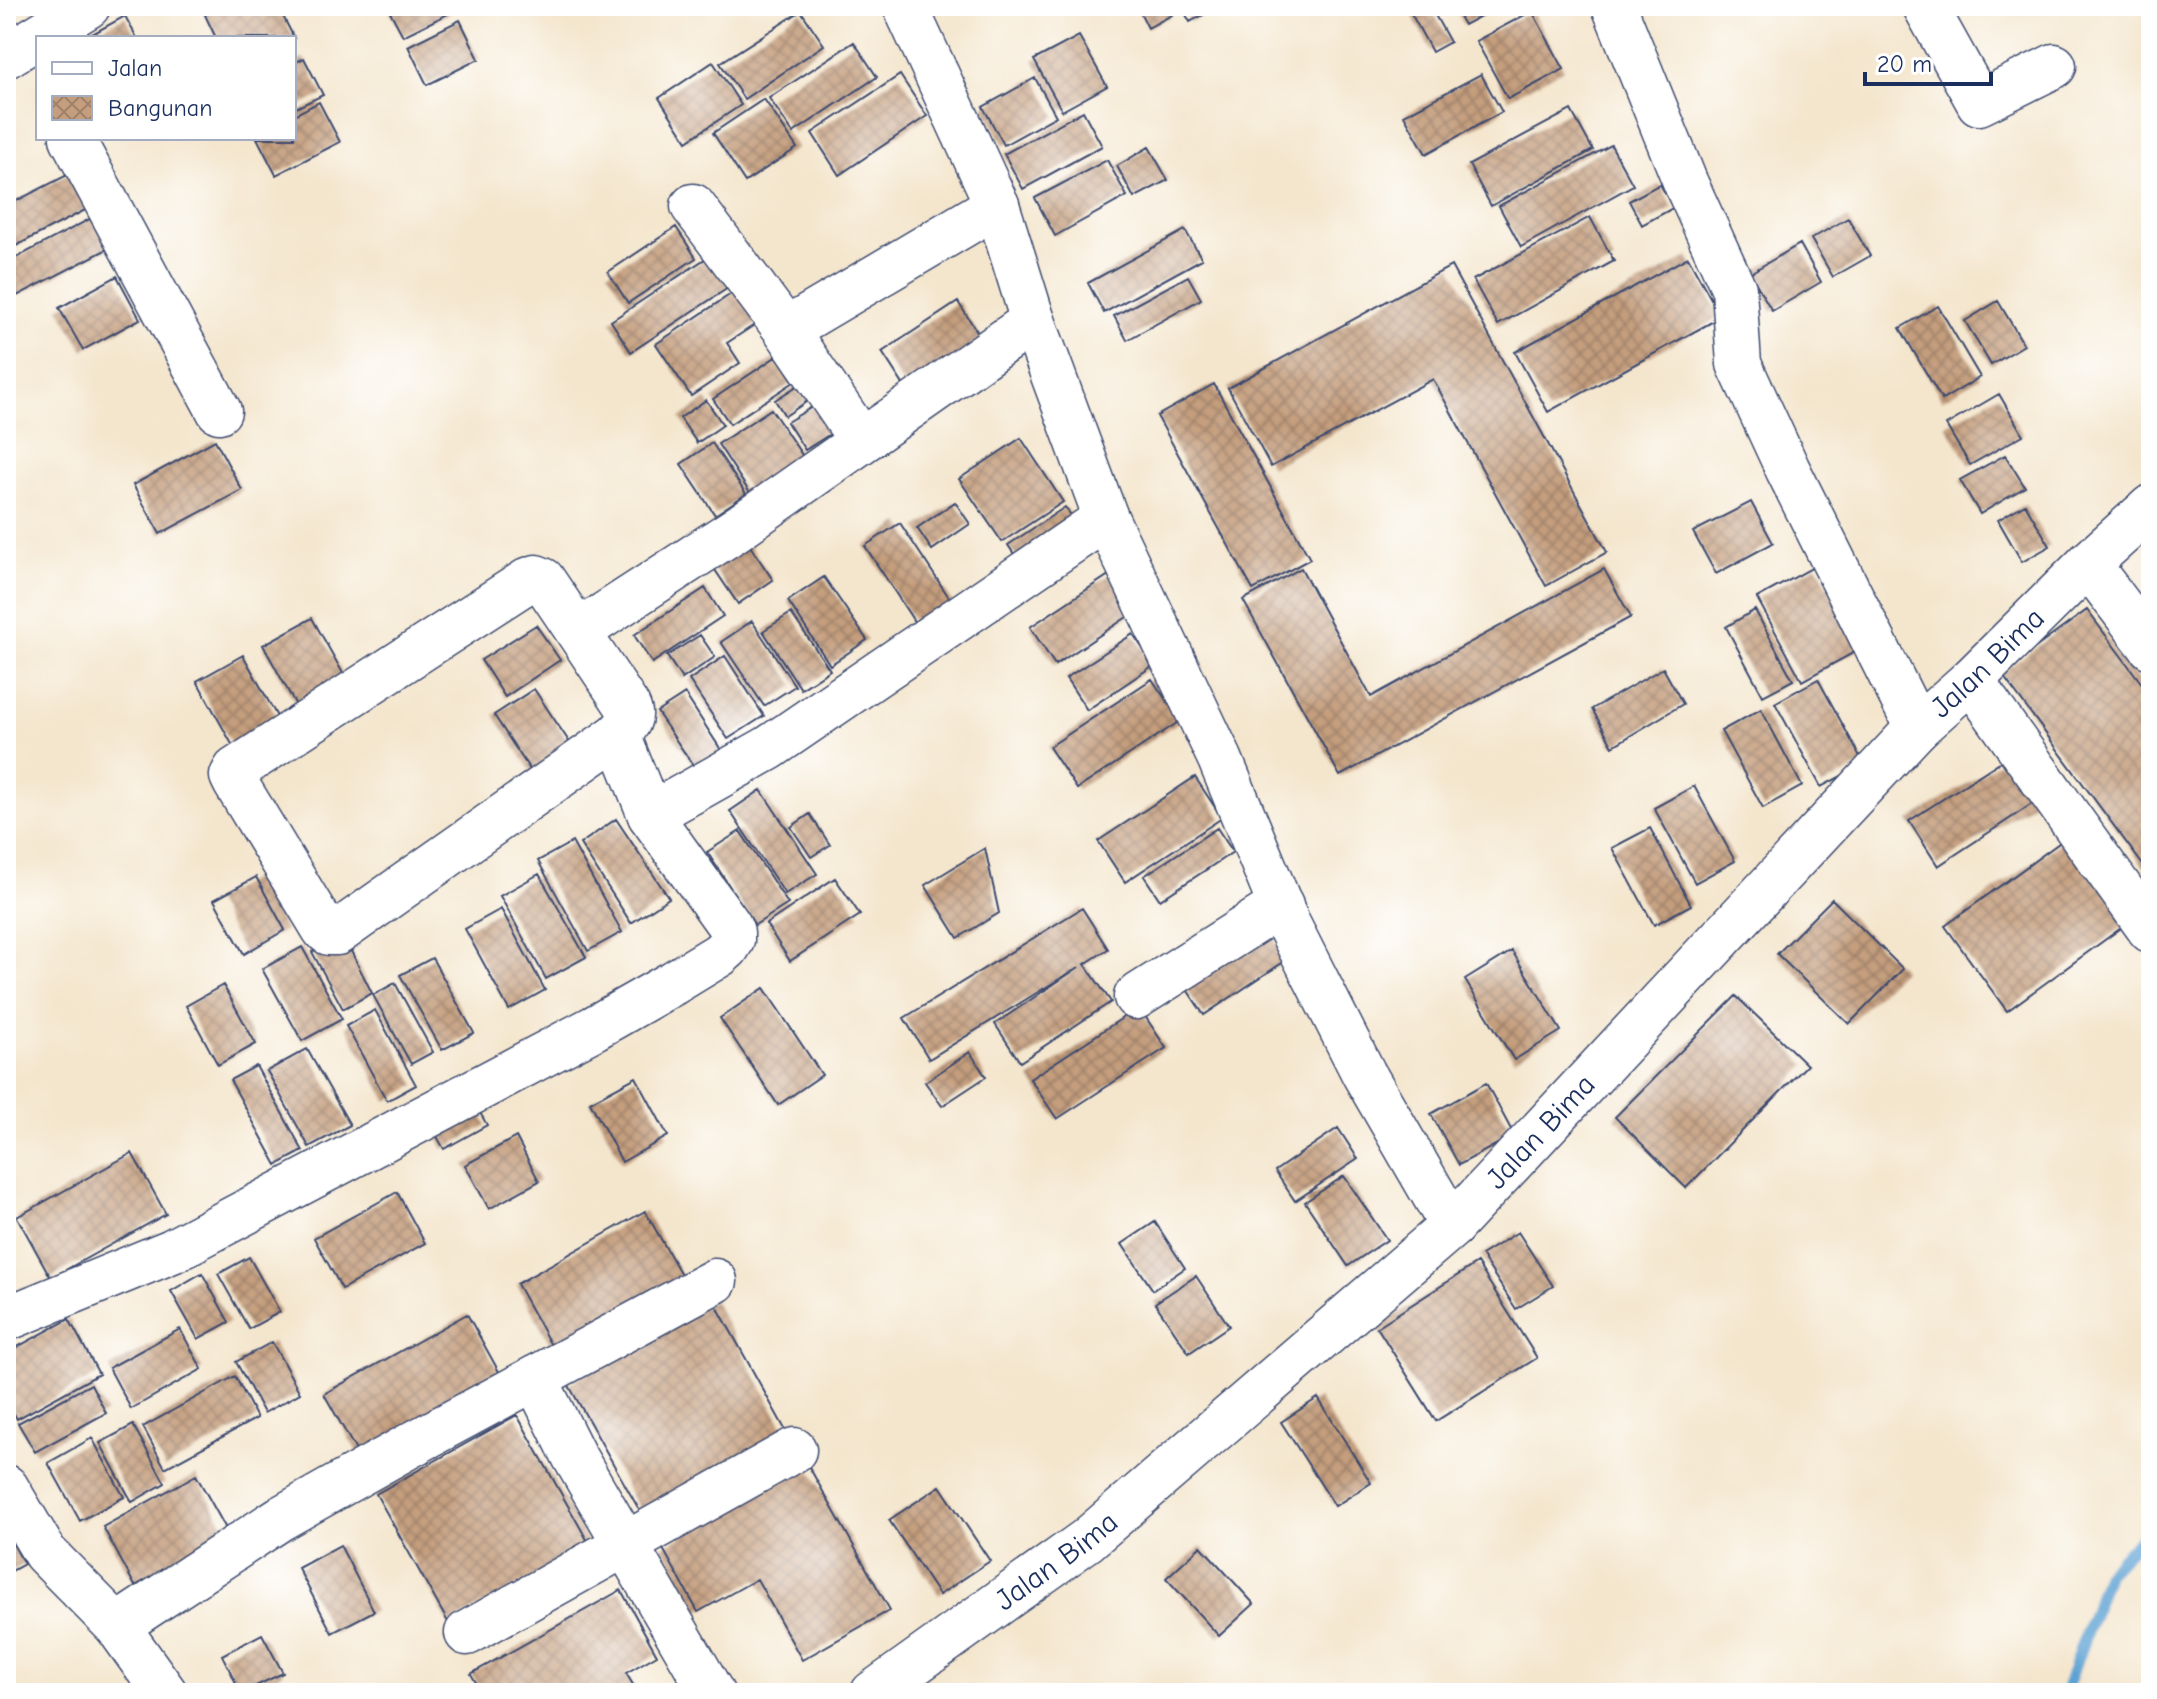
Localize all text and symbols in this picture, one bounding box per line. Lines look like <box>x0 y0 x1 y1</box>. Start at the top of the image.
legend <box>36 36 296 140</box>
scale bar <box>1865 36 1991 86</box>
text: 20 m <box>1877 50 1932 78</box>
text: Jalan <box>108 54 162 82</box>
text: Bangunan <box>108 94 212 122</box>
street label: Jalan Bima <box>1924 601 2052 725</box>
street label: Jalan Bima <box>1479 1067 1603 1196</box>
street label: Jalan Bima <box>989 1504 1125 1618</box>

